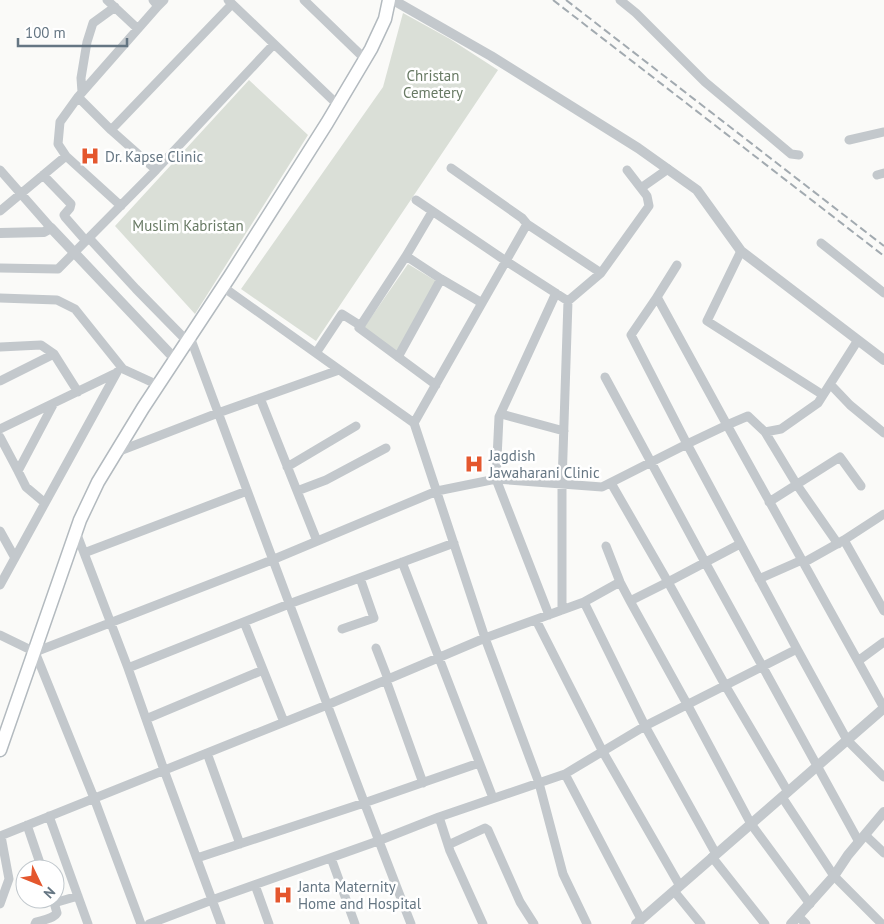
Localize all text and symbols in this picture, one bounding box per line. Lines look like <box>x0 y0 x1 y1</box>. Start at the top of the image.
scale bar <box>18 15 126 47</box>
text: 100 m <box>25 23 66 42</box>
park label: Christan Cemetery <box>403 66 463 102</box>
hospital icon: Dr. Kapse Clinic <box>79 145 101 167</box>
place label: Dr. Kapse Clinic <box>105 147 203 166</box>
park label: Muslim Kabristan <box>132 216 244 235</box>
place label: Jagdish Jawaharani Clinic <box>488 446 600 482</box>
hospital icon: Jagdish Jawaharani Clinic <box>463 453 485 475</box>
north arrow <box>15 859 65 909</box>
place label: Janta Maternity Home and Hospital <box>297 877 422 913</box>
text: N <box>40 883 59 902</box>
hospital icon: Janta Maternity Home and Hospital <box>272 884 294 906</box>

